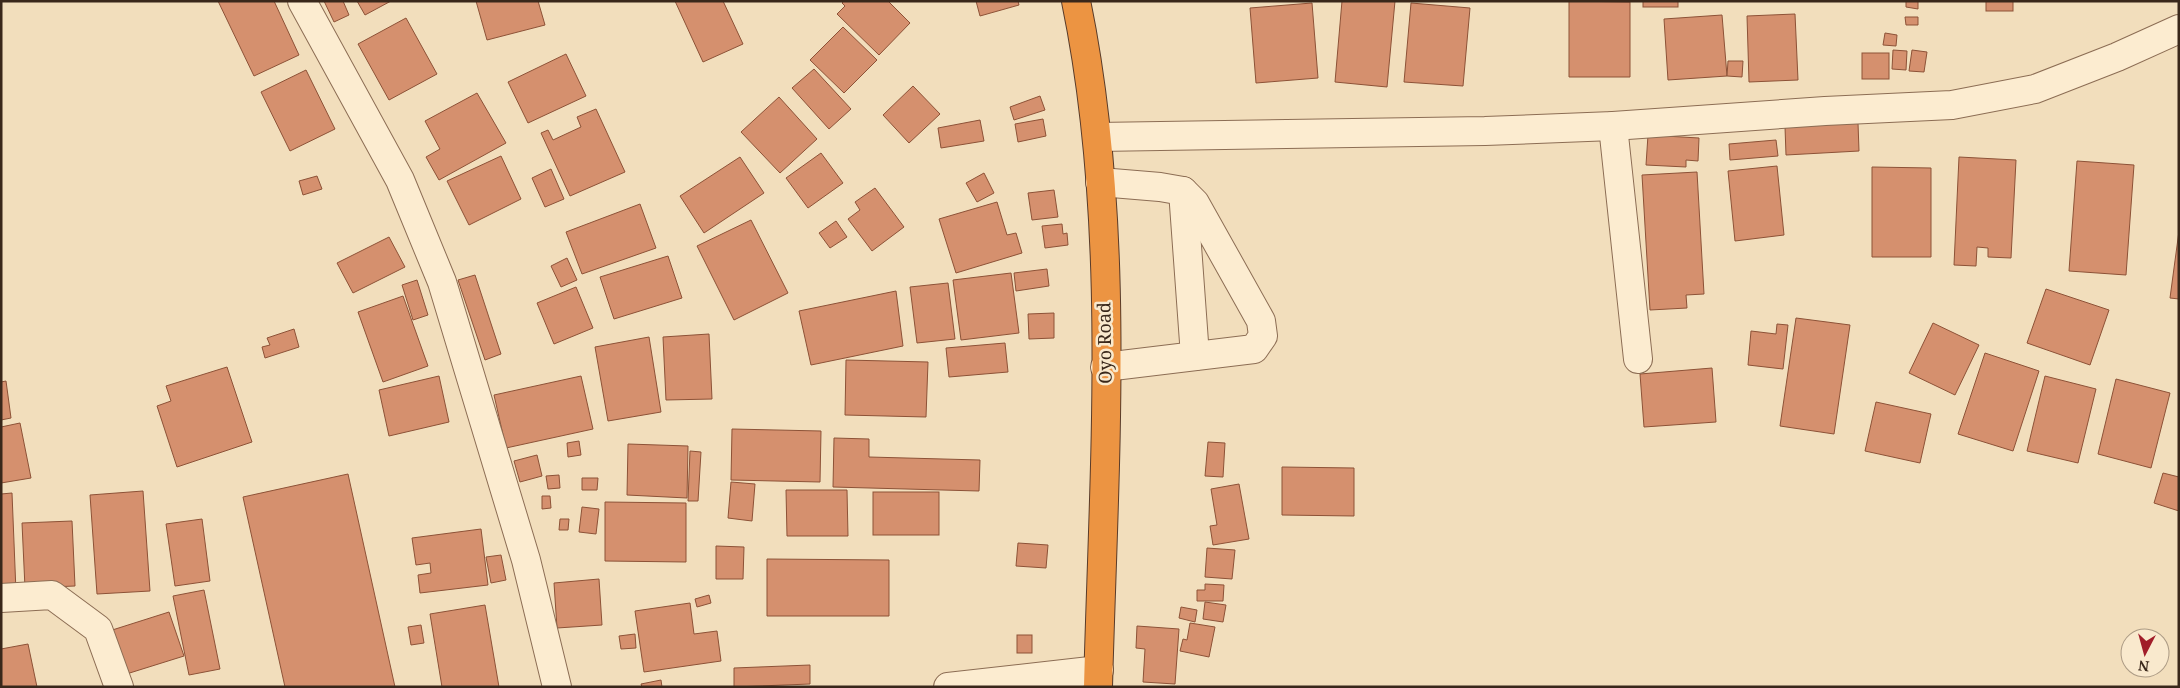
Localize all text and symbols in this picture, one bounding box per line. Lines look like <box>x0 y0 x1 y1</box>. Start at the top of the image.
street label: Oyo Road <box>1091 302 1117 384</box>
north arrow <box>2120 628 2170 678</box>
text: N <box>2137 656 2150 676</box>

